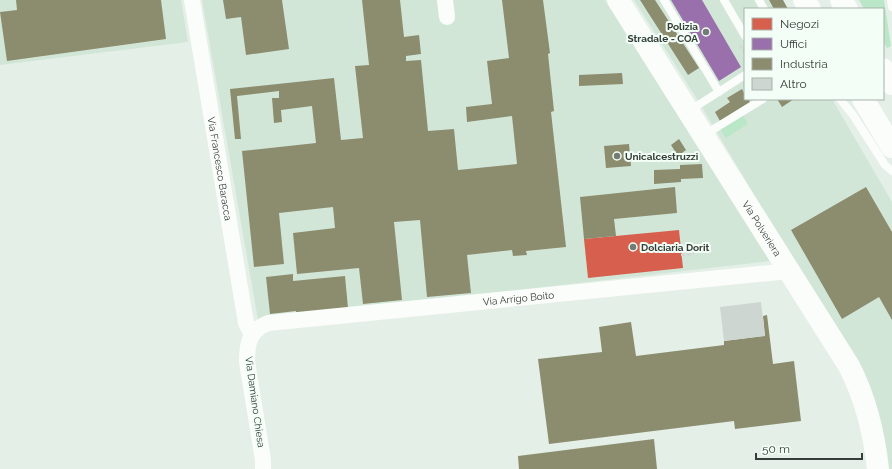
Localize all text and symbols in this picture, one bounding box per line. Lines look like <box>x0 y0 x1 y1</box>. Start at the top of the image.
legend <box>744 8 884 100</box>
text: Negozi <box>780 17 819 31</box>
place label: Polizia Stradale - COA <box>627 21 698 44</box>
marker: Polizia Stradale - COA <box>701 27 711 37</box>
text: Uffici <box>780 37 807 51</box>
text: Industria <box>780 57 828 71</box>
text: Altro <box>780 77 807 91</box>
street label: Via Francesco Baracca <box>206 116 234 221</box>
marker: Unicalcestruzzi <box>612 151 622 161</box>
place label: Unicalcestruzzi <box>625 151 698 162</box>
street label: Via Polveriera <box>741 199 784 258</box>
marker: Dolciaria Dorit <box>628 242 638 252</box>
place label: Dolciaria Dorit <box>641 242 710 253</box>
street label: Via Arrigo Boito <box>482 289 555 307</box>
street label: Via Damiano Chiesa <box>243 356 267 448</box>
scale bar <box>756 435 862 461</box>
text: 50 m <box>762 442 790 456</box>

